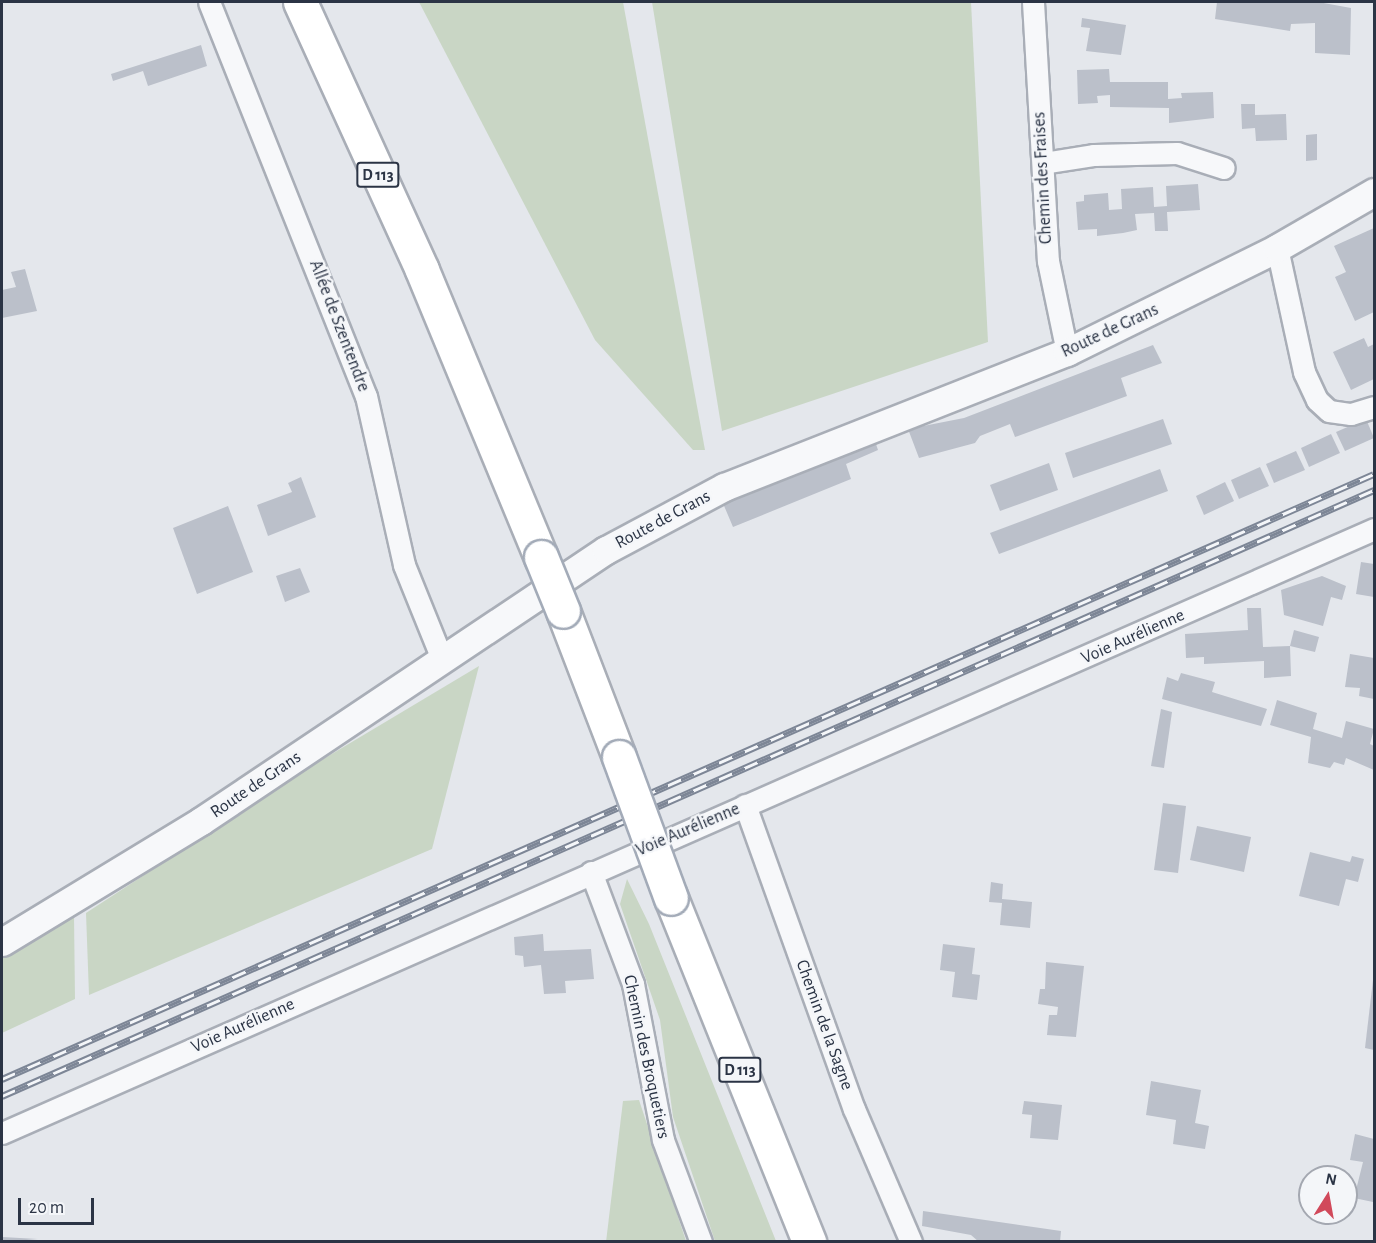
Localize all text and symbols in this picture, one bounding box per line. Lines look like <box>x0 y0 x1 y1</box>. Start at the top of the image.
street label: Chemin des Fraises <box>1029 111 1057 245</box>
road number: D 113 <box>356 162 400 188</box>
street label: Allée de Szentendre <box>304 257 374 395</box>
street label: Route de Grans <box>1058 299 1162 363</box>
street label: Route de Grans <box>612 486 714 554</box>
street label: Voie Aurélienne <box>1078 605 1188 669</box>
street label: Route de Grans <box>206 747 306 823</box>
street label: Voie Aurélienne <box>633 798 743 862</box>
street label: Chemin de la Sagne <box>790 957 858 1093</box>
street label: Chemin des Broquetiers <box>618 973 674 1141</box>
street label: Voie Aurélienne <box>188 994 298 1058</box>
road number: D 113 <box>718 1057 762 1083</box>
north arrow <box>1298 1165 1358 1225</box>
text: N <box>1324 1170 1338 1188</box>
scale bar <box>21 1186 98 1224</box>
text: 20 m <box>29 1199 64 1217</box>

